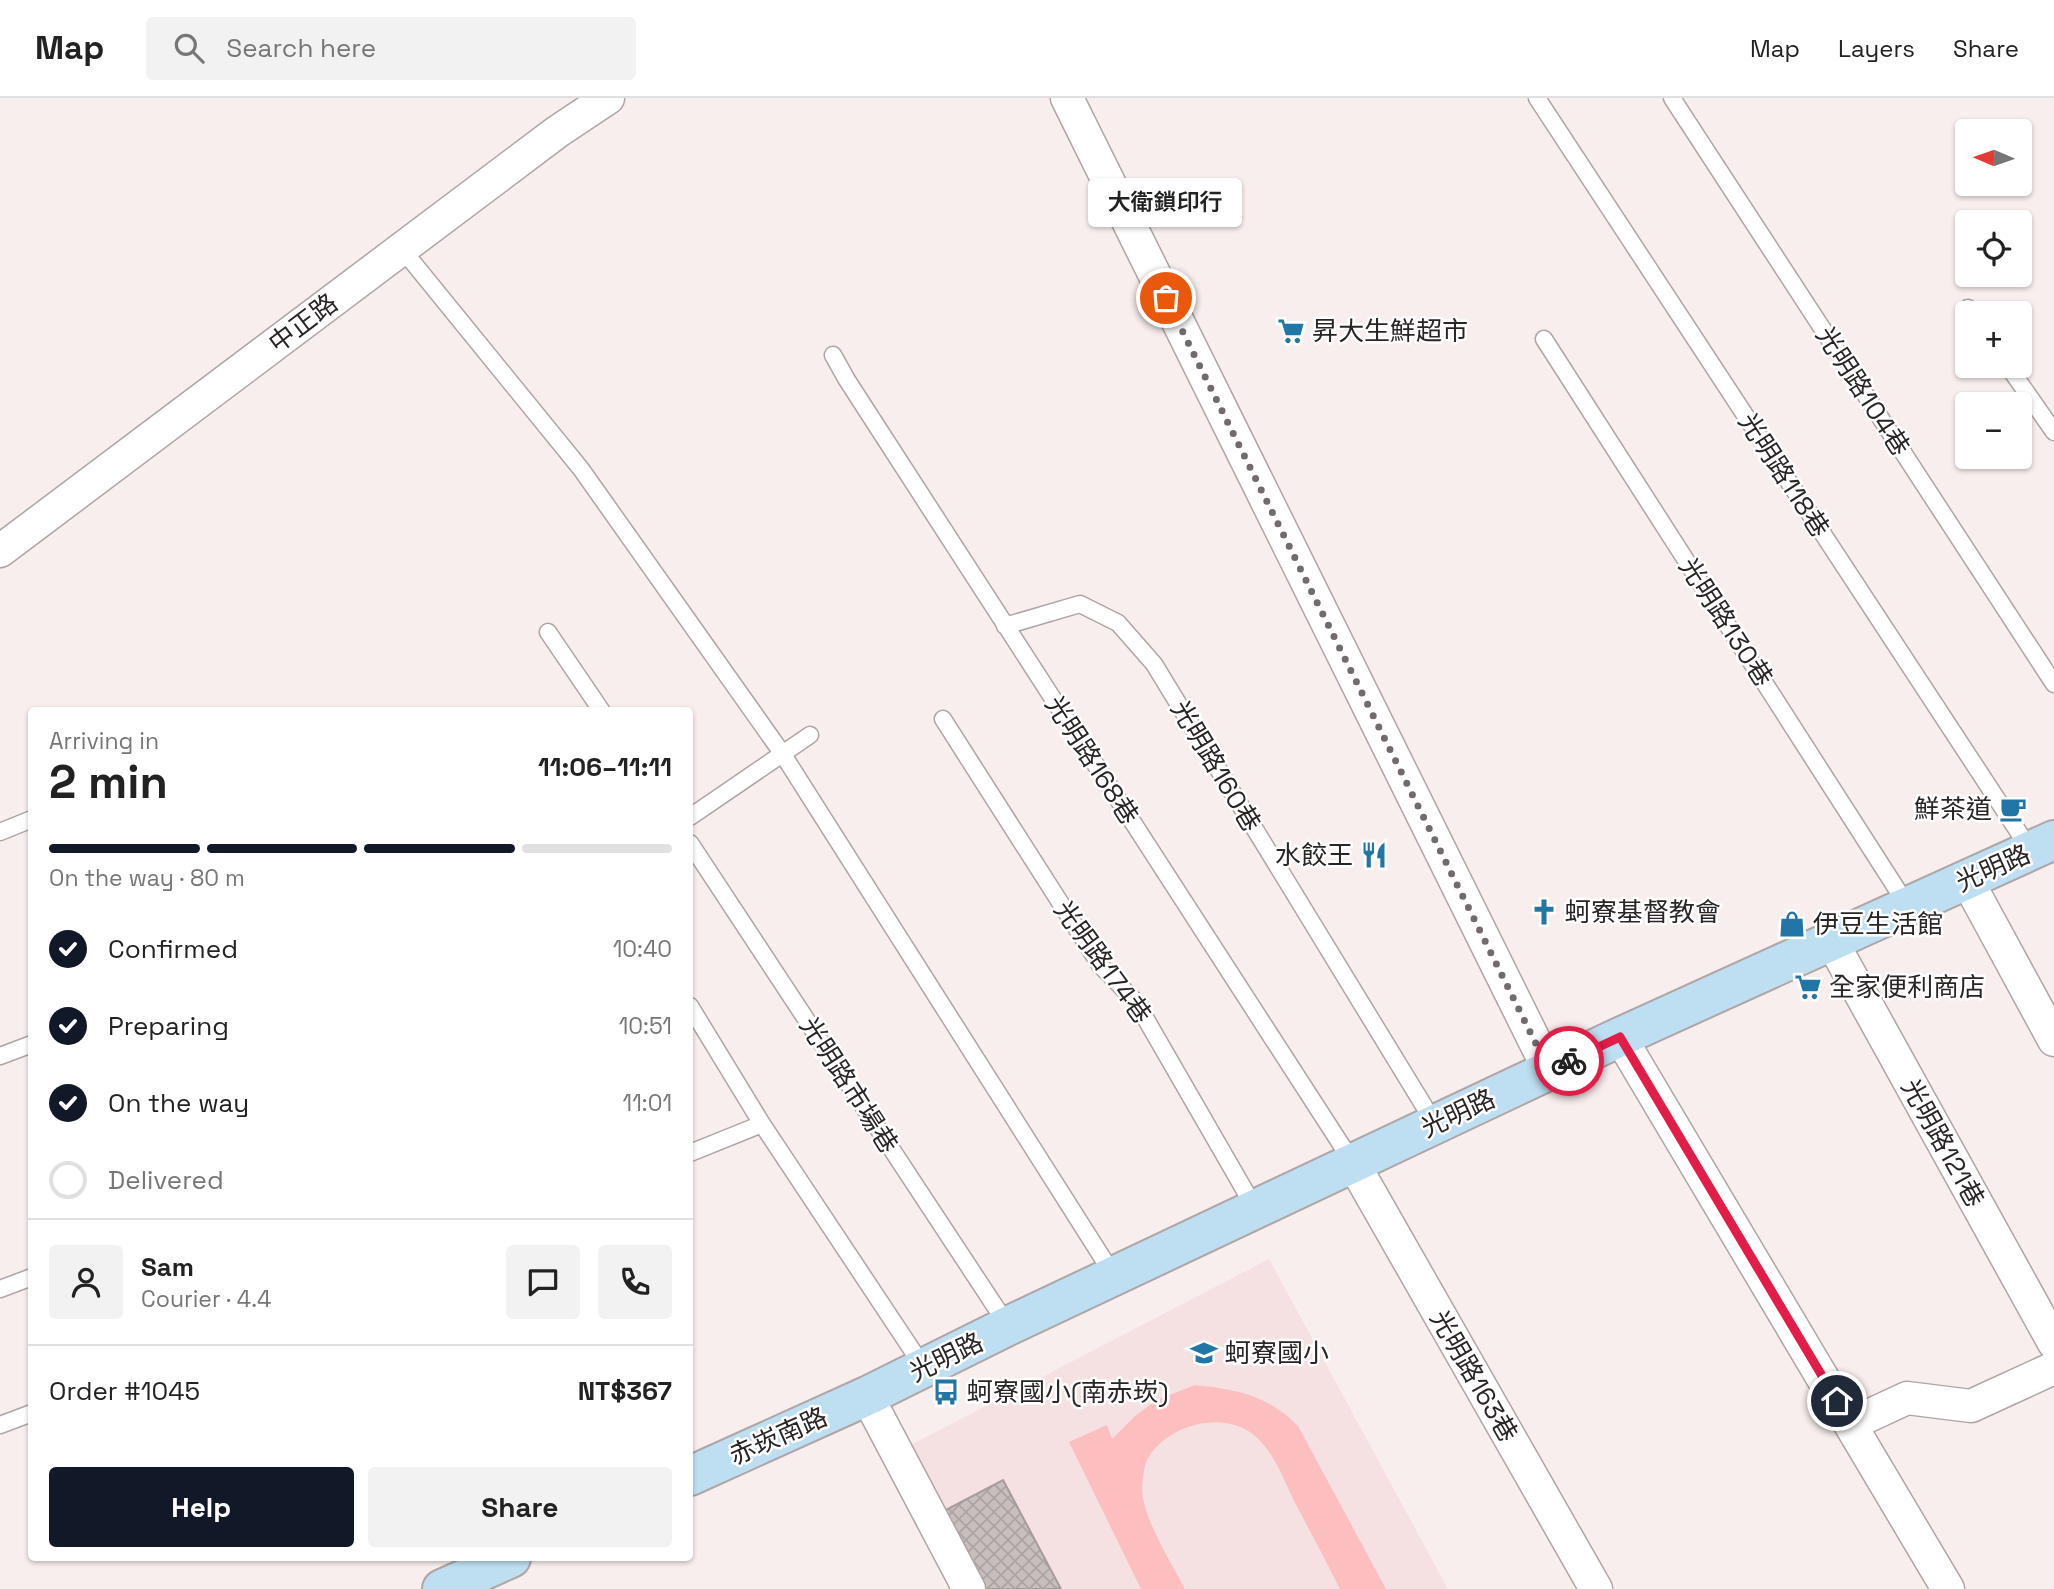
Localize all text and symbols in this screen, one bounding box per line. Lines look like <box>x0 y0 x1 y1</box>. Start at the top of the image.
search box <box>146 17 636 80</box>
text: Map <box>35 27 104 69</box>
icon: search <box>170 29 208 67</box>
text: Search here <box>226 31 376 65</box>
text: Map <box>1750 33 1800 64</box>
text: Layers <box>1838 33 1915 64</box>
text: Share <box>1953 33 2019 64</box>
north arrow <box>1955 119 2032 196</box>
map controls <box>1955 119 2032 469</box>
callout: 大衛鎖印行 <box>1089 179 1243 228</box>
text: 大衛鎖印行 <box>1108 187 1223 217</box>
button: locate <box>1955 210 2032 287</box>
pin <box>1136 268 1196 328</box>
icon: bag <box>1147 279 1185 317</box>
street label: 中正路 <box>262 286 344 360</box>
button: + <box>1955 301 2032 378</box>
place label: 昇大生鮮超市 <box>1312 314 1468 348</box>
supermarket icon: 昇大生鮮超市 <box>1276 316 1306 346</box>
street label: 光明路104巷 <box>1808 320 1918 462</box>
button: − <box>1955 392 2032 469</box>
street label: 光明路118巷 <box>1731 406 1837 544</box>
street label: 光明路130巷 <box>1672 551 1780 693</box>
street label: 光明路168巷 <box>1038 689 1146 831</box>
street label: 光明路160巷 <box>1163 694 1269 838</box>
text: Arriving in <box>49 726 159 756</box>
text: 11:06–11:11 <box>538 750 672 784</box>
text: 2 min <box>49 753 168 811</box>
place label: 鮮茶道 <box>1914 792 1992 826</box>
cafe icon: 鮮茶道 <box>1998 794 2028 824</box>
street label: 光明路 <box>1950 837 2036 899</box>
place label: 水餃王 <box>1275 838 1353 872</box>
restaurant icon: 水餃王 <box>1359 840 1389 870</box>
text: On the way · 80 m <box>49 863 245 893</box>
street label: 光明路174巷 <box>1047 894 1159 1030</box>
place label: 蚵寮基督教會 <box>1565 895 1721 929</box>
church icon: 蚵寮基督教會 <box>1529 897 1559 927</box>
place label: 伊豆生活館 <box>1813 907 1943 941</box>
shop icon: 伊豆生活館 <box>1777 909 1807 939</box>
icon: check <box>49 930 87 968</box>
text: Confirmed <box>108 932 238 966</box>
text: 10:40 <box>613 934 672 964</box>
place label: 全家便利商店 <box>1829 970 1985 1004</box>
supermarket icon: 全家便利商店 <box>1793 972 1823 1002</box>
icon: check <box>49 1007 87 1045</box>
text: Preparing <box>108 1009 229 1043</box>
street label: 光明路市場巷 <box>792 1010 906 1160</box>
text: 10:51 <box>619 1011 672 1041</box>
courier <box>1534 1026 1604 1096</box>
icon: bike <box>1550 1042 1588 1080</box>
street label: 光明路121巷 <box>1894 1073 1992 1213</box>
street label: 光明路 <box>1415 1081 1501 1145</box>
icon: check <box>49 1084 87 1122</box>
text: On the way <box>108 1086 249 1120</box>
text: 11:01 <box>623 1088 672 1118</box>
text: Delivered <box>108 1163 224 1197</box>
button: person <box>49 1245 123 1319</box>
button: chat <box>506 1245 580 1319</box>
button: phone <box>598 1245 672 1319</box>
text: Sam <box>141 1250 194 1284</box>
text: Courier · 4.4 <box>141 1284 271 1314</box>
street label: 光明路163巷 <box>1423 1304 1525 1448</box>
street label: 光明路 <box>903 1325 989 1389</box>
place label: 蚵寮國小 <box>1225 1336 1329 1370</box>
school or university icon: 蚵寮國小 <box>1189 1338 1219 1368</box>
pin <box>1807 1371 1867 1431</box>
text: Order #1045 <box>49 1374 200 1408</box>
text: NT$367 <box>578 1374 672 1408</box>
place label: 蚵寮國小(南赤崁) <box>967 1375 1169 1409</box>
bus stop icon: 蚵寮國小(南赤崁) <box>931 1377 961 1407</box>
icon: home <box>1818 1382 1856 1420</box>
street label: 赤崁南路 <box>724 1399 832 1473</box>
button: Help <box>49 1467 354 1547</box>
button: Share <box>368 1467 672 1547</box>

